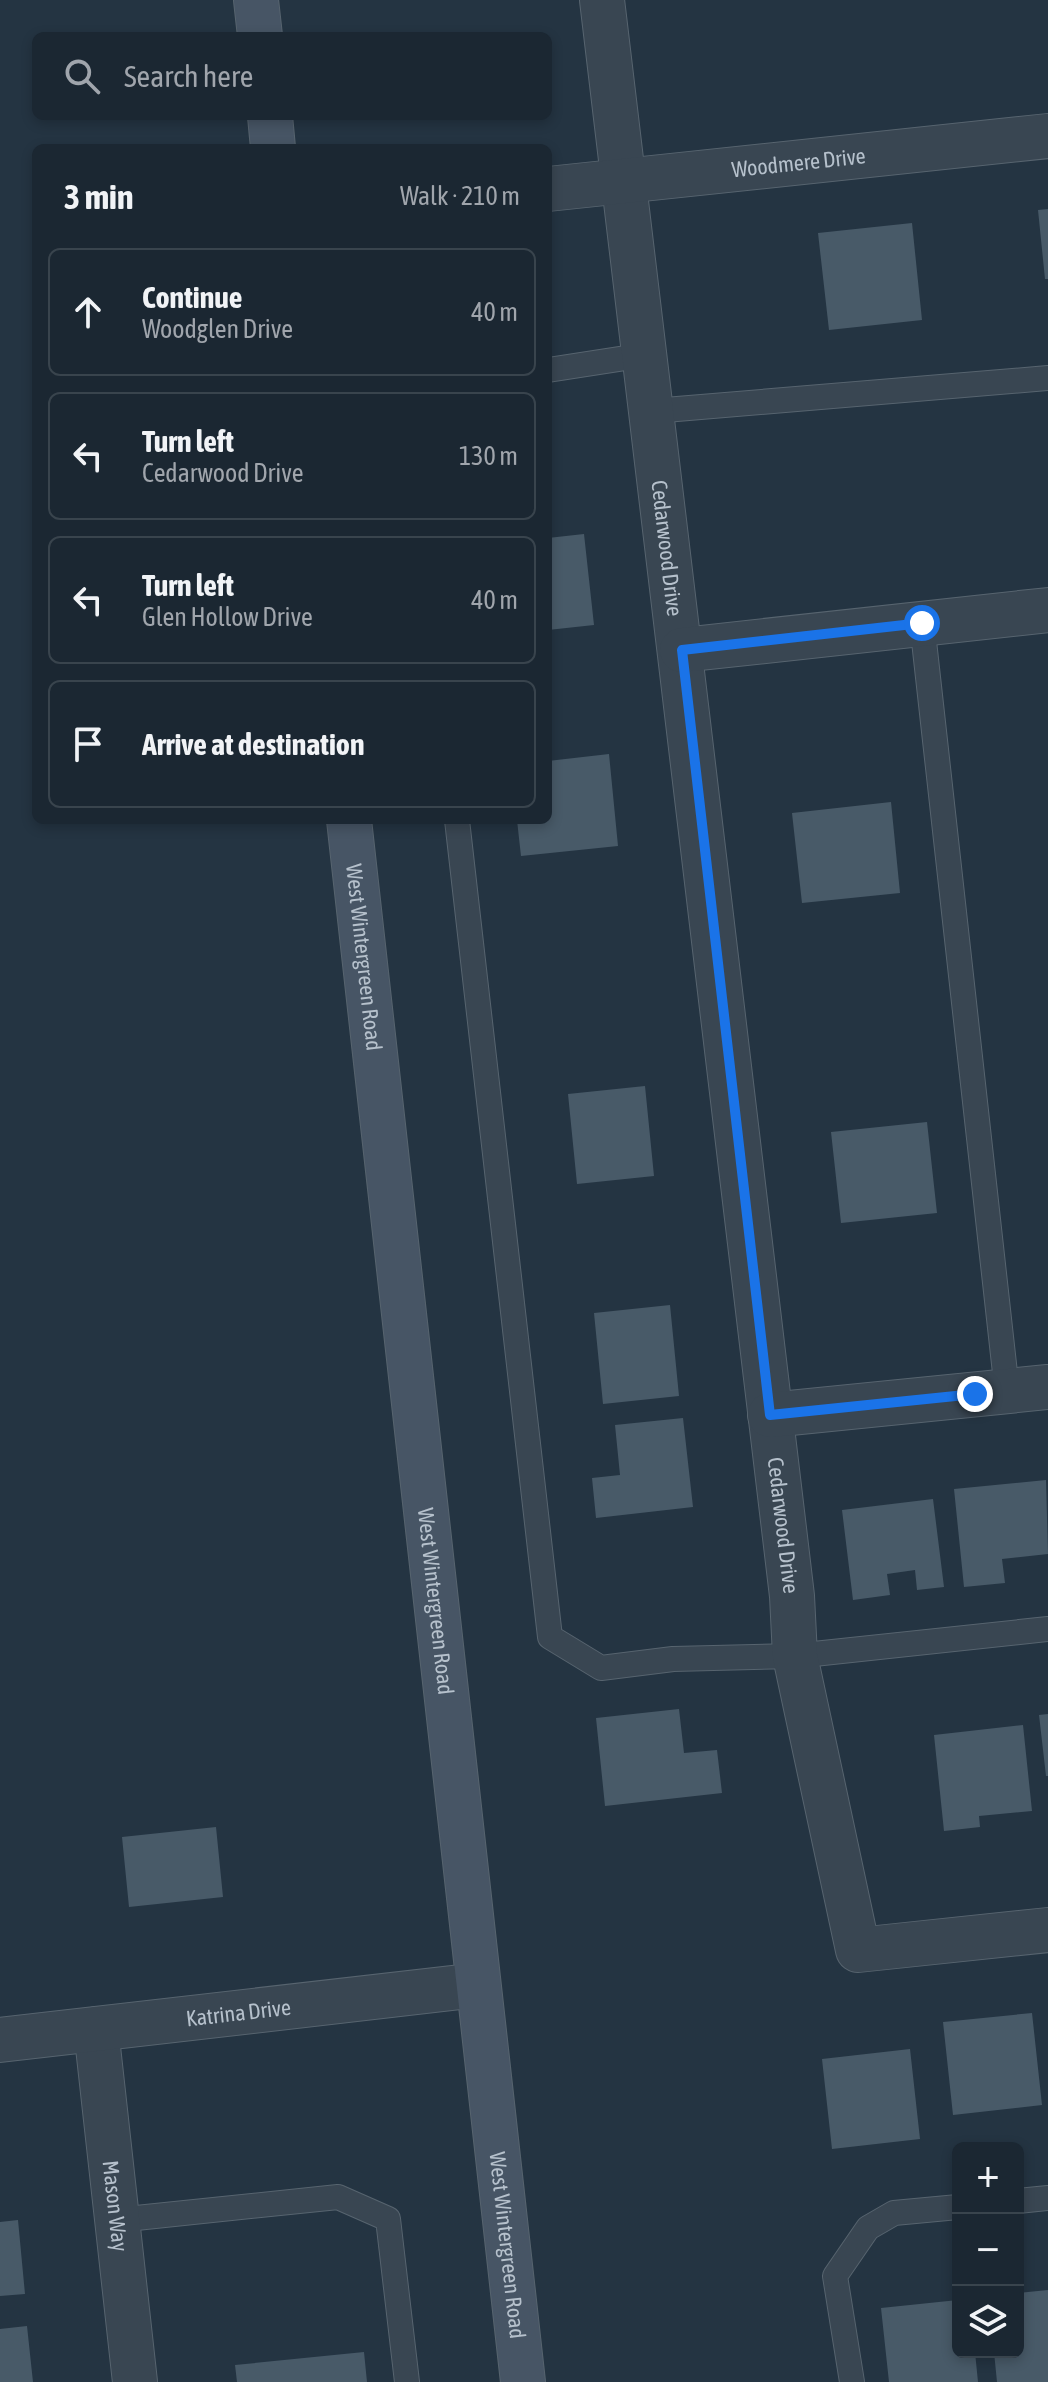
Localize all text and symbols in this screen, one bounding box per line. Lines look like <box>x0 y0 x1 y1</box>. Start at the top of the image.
search box <box>32 32 552 120</box>
icon: search <box>60 54 104 98</box>
text: Search here <box>124 59 253 93</box>
street label: Woodmere Drive <box>730 142 867 182</box>
text: 3 min <box>64 177 133 216</box>
text: Walk · 210 m <box>400 181 520 211</box>
text: Continue <box>142 280 242 314</box>
icon: ahead <box>66 290 110 334</box>
text: 40 m <box>471 297 518 327</box>
text: Woodglen Drive <box>142 314 293 344</box>
text: Turn left <box>142 424 234 458</box>
icon: left <box>66 434 110 478</box>
text: 130 m <box>459 441 518 471</box>
text: Cedarwood Drive <box>142 458 304 488</box>
street label: Cedarwood Drive <box>646 479 688 618</box>
text: Turn left <box>142 568 234 602</box>
icon: left <box>66 578 110 622</box>
text: 40 m <box>471 585 518 615</box>
text: Glen Hollow Drive <box>142 602 313 632</box>
route start <box>904 605 940 641</box>
icon: arrive <box>66 722 110 766</box>
text: Arrive at destination <box>142 727 364 761</box>
street label: West Wintergreen Road <box>341 862 388 1052</box>
route end <box>957 1376 993 1412</box>
street label: Cedarwood Drive <box>763 1456 805 1595</box>
street label: West Wintergreen Road <box>413 1506 459 1696</box>
street label: Katrina Drive <box>185 1994 292 2031</box>
map controls <box>952 2142 1024 2358</box>
button: + <box>952 2142 1024 2214</box>
street label: West Wintergreen Road <box>484 2150 531 2340</box>
street label: Mason Way <box>98 2159 133 2253</box>
button: − <box>952 2214 1024 2286</box>
button: layers <box>952 2286 1024 2358</box>

